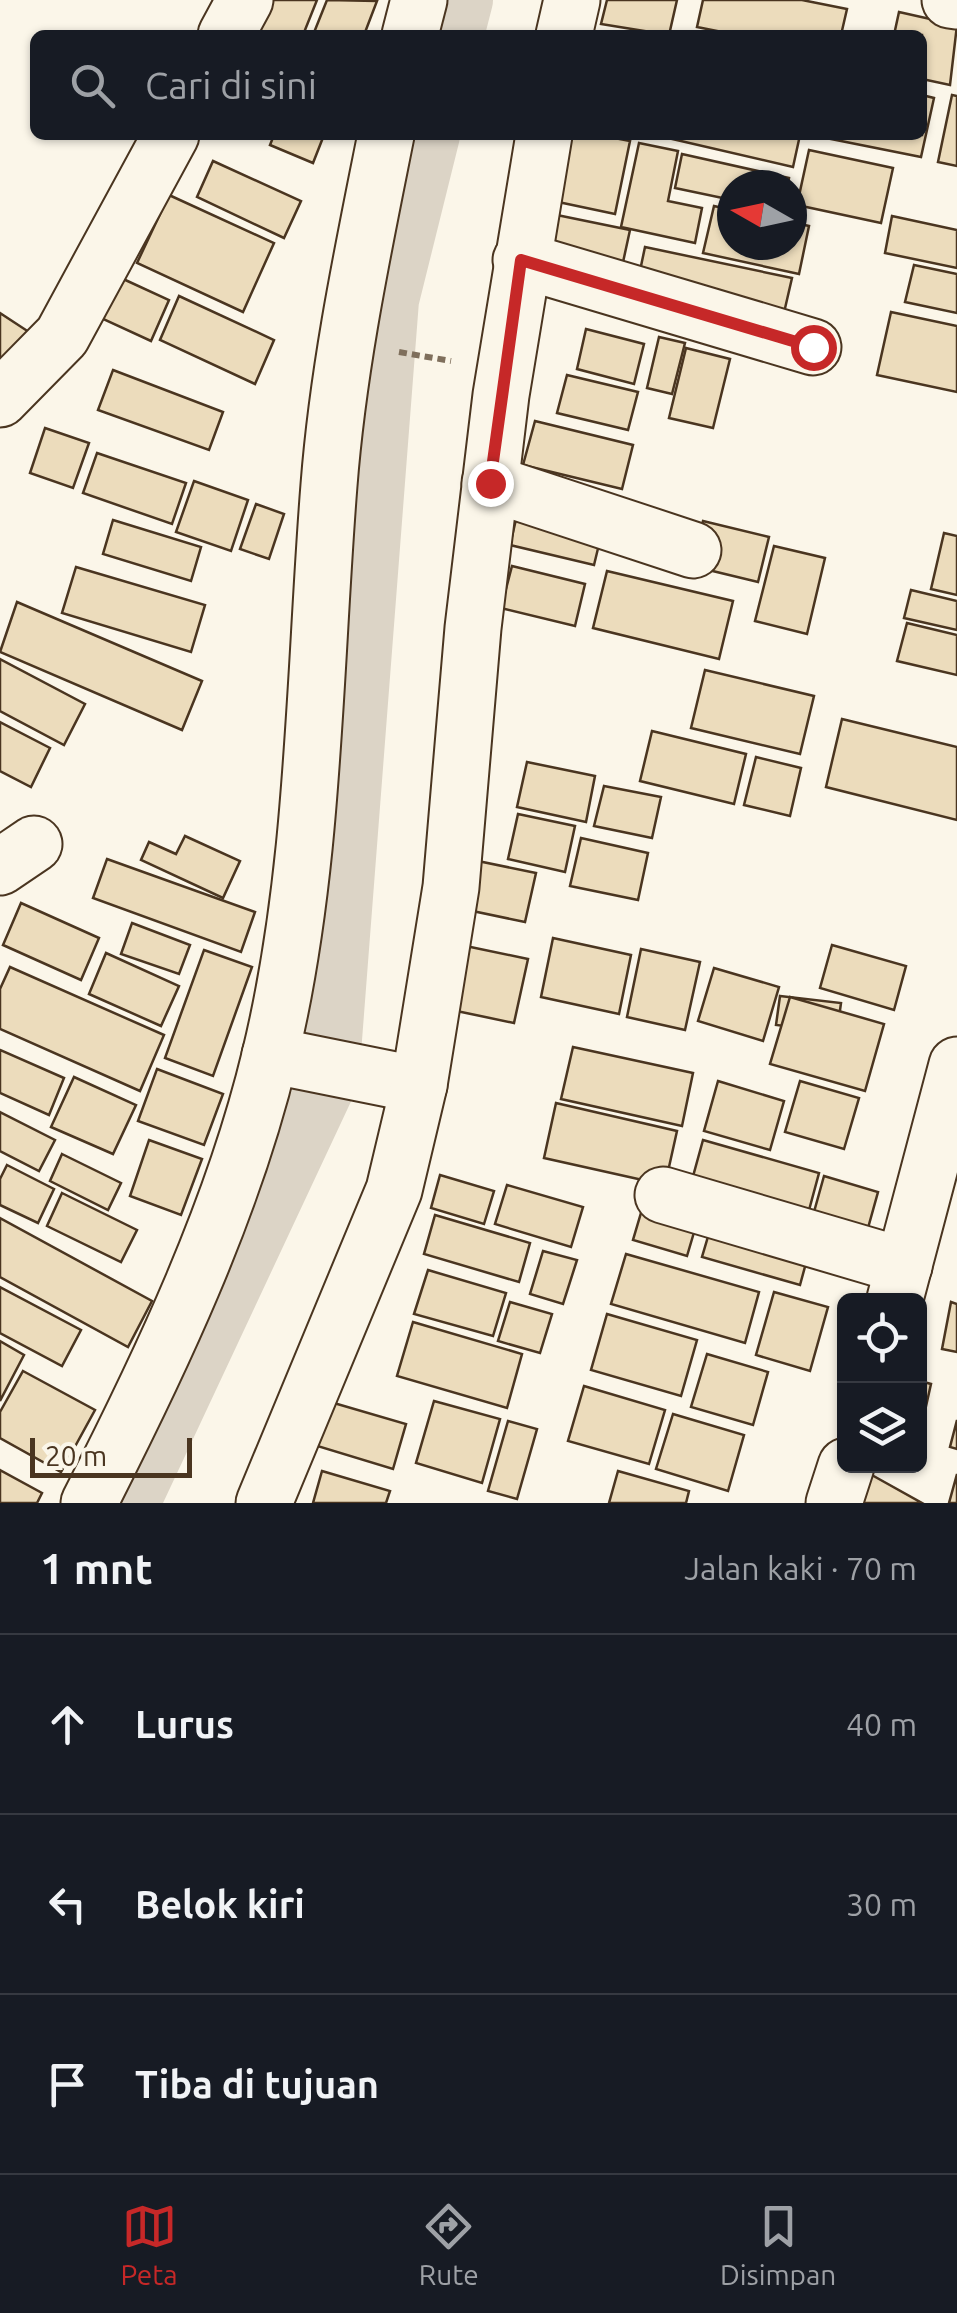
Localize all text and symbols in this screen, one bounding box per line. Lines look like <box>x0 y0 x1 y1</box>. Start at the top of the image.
search box <box>30 30 927 140</box>
icon: search <box>65 58 120 113</box>
text: Cari di sini <box>145 64 317 106</box>
north arrow <box>717 170 807 260</box>
route start <box>791 325 837 371</box>
route end <box>468 461 514 507</box>
map controls <box>837 1293 927 1473</box>
button: locate <box>837 1293 927 1383</box>
button: layers <box>837 1383 927 1473</box>
scale bar <box>30 1433 192 1478</box>
text: 20 m <box>45 1440 107 1471</box>
text: 1 mnt <box>40 1545 153 1592</box>
text: Jalan kaki · 70 m <box>684 1550 917 1586</box>
icon: ahead <box>40 1697 95 1752</box>
text: Lurus <box>135 1703 234 1745</box>
text: 40 m <box>846 1706 917 1742</box>
icon: left <box>40 1877 95 1932</box>
text: Belok kiri <box>135 1883 305 1925</box>
text: 30 m <box>846 1886 917 1922</box>
icon: arrive <box>40 2057 95 2112</box>
text: Tiba di tujuan <box>135 2063 379 2105</box>
tab: Peta <box>121 2199 178 2290</box>
tab: Rute <box>419 2199 479 2290</box>
tab: Disimpan <box>720 2199 836 2290</box>

